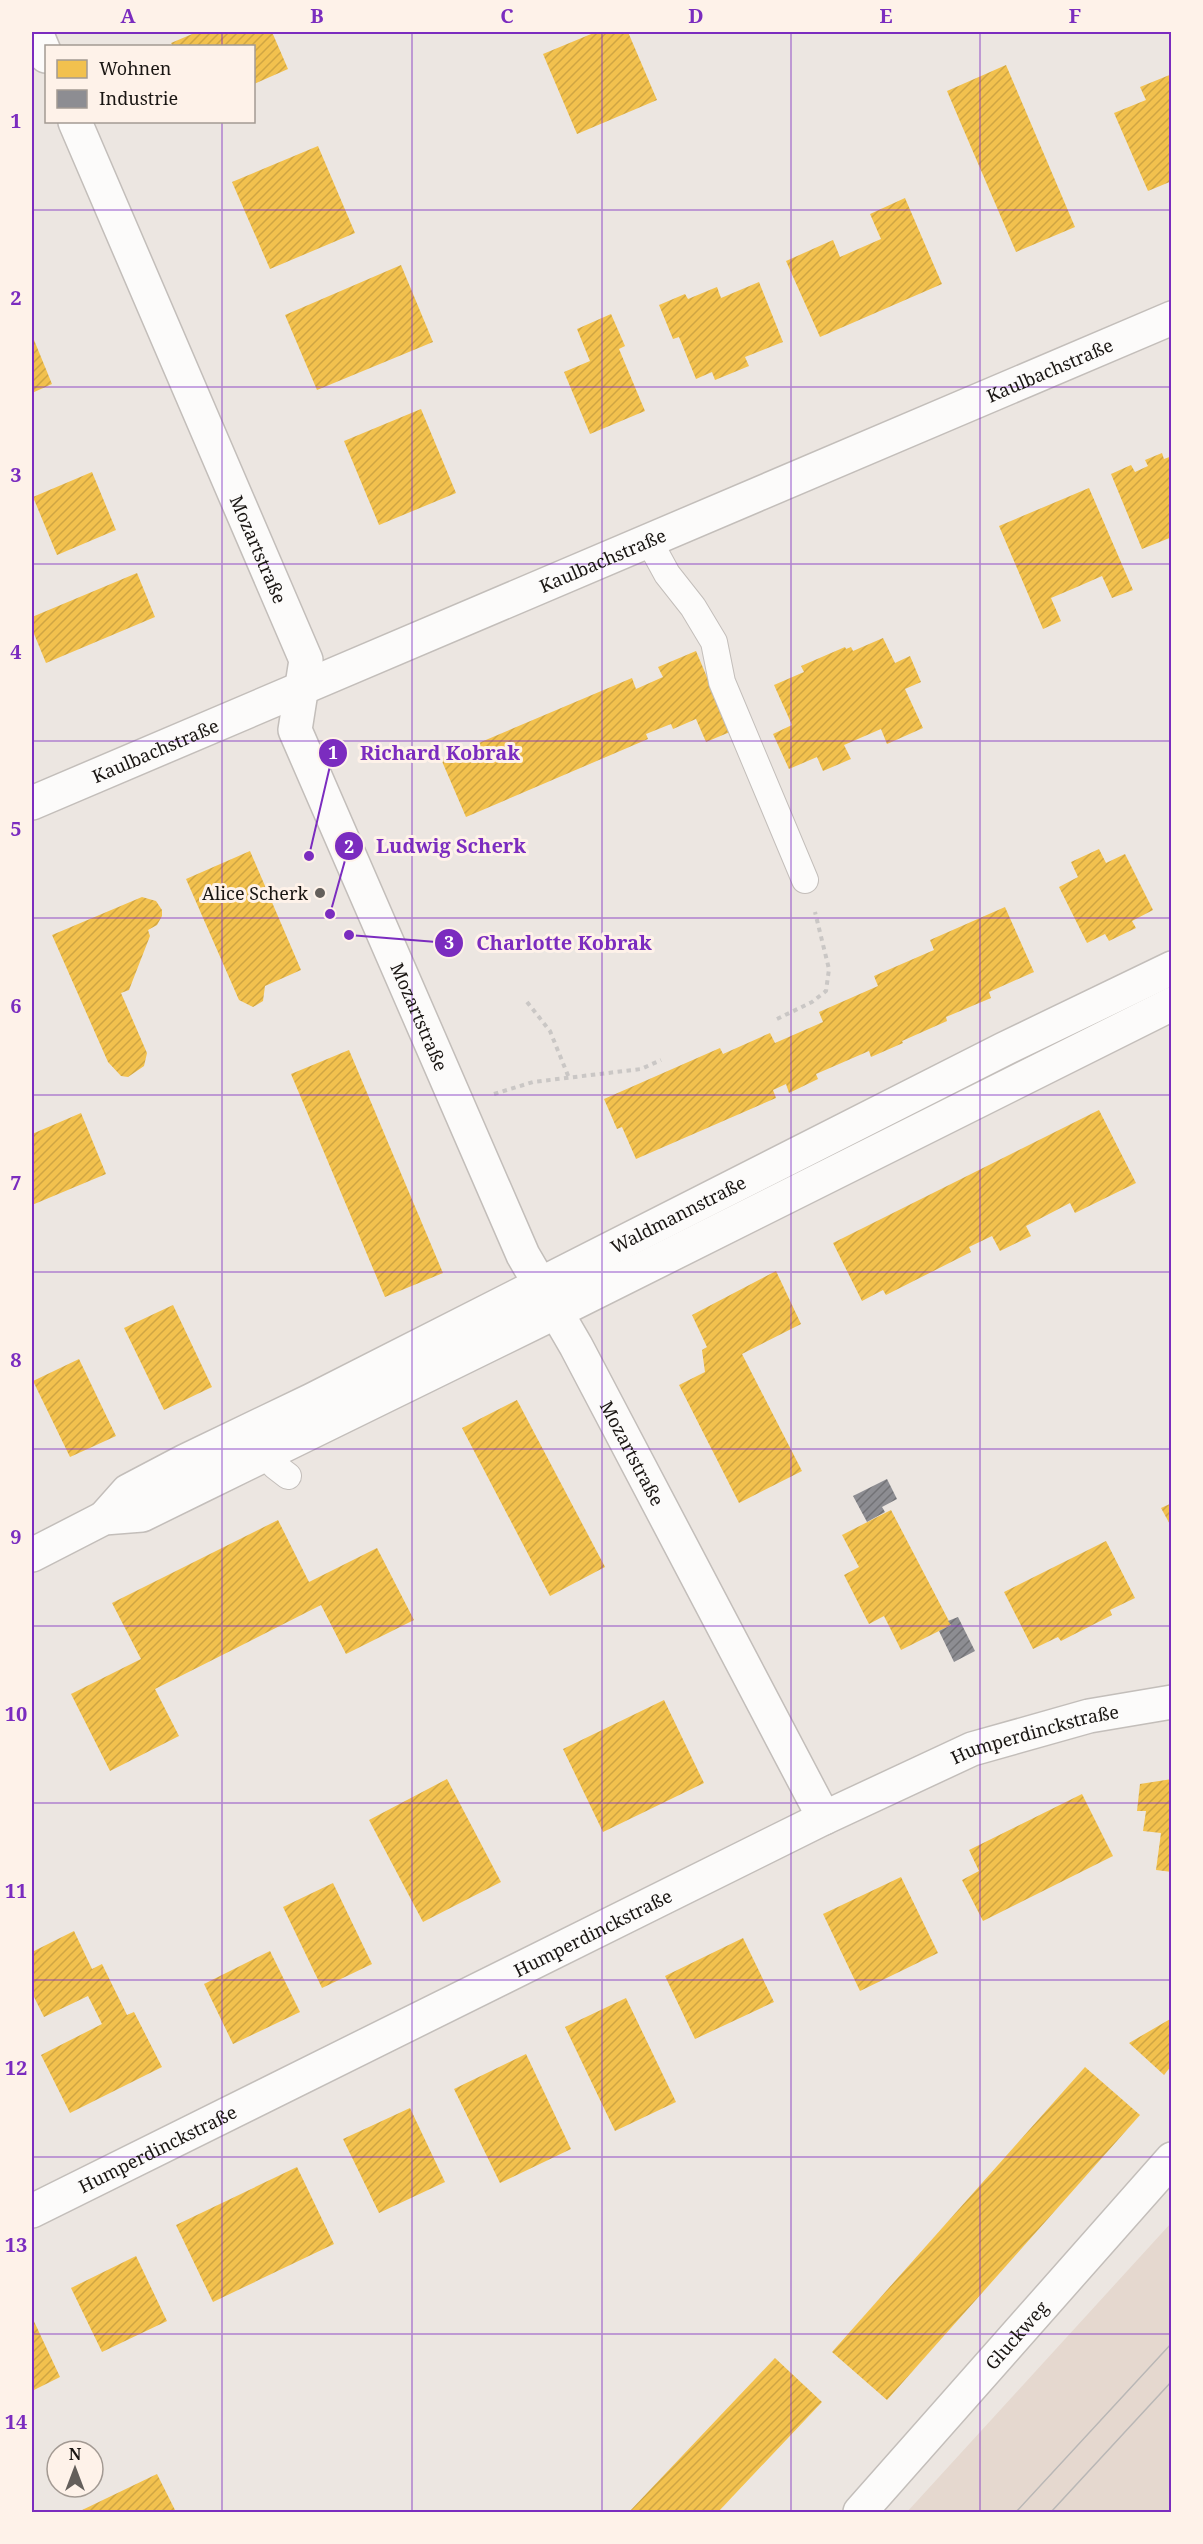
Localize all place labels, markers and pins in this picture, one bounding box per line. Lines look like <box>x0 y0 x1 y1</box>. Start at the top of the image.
callout: Richard Kobrak <box>318 734 532 772</box>
callout: Ludwig Scherk <box>334 827 538 865</box>
place label: Alice Scherk <box>202 881 308 905</box>
marker: Alice Scherk <box>313 886 327 900</box>
callout: Charlotte Kobrak <box>434 924 664 962</box>

